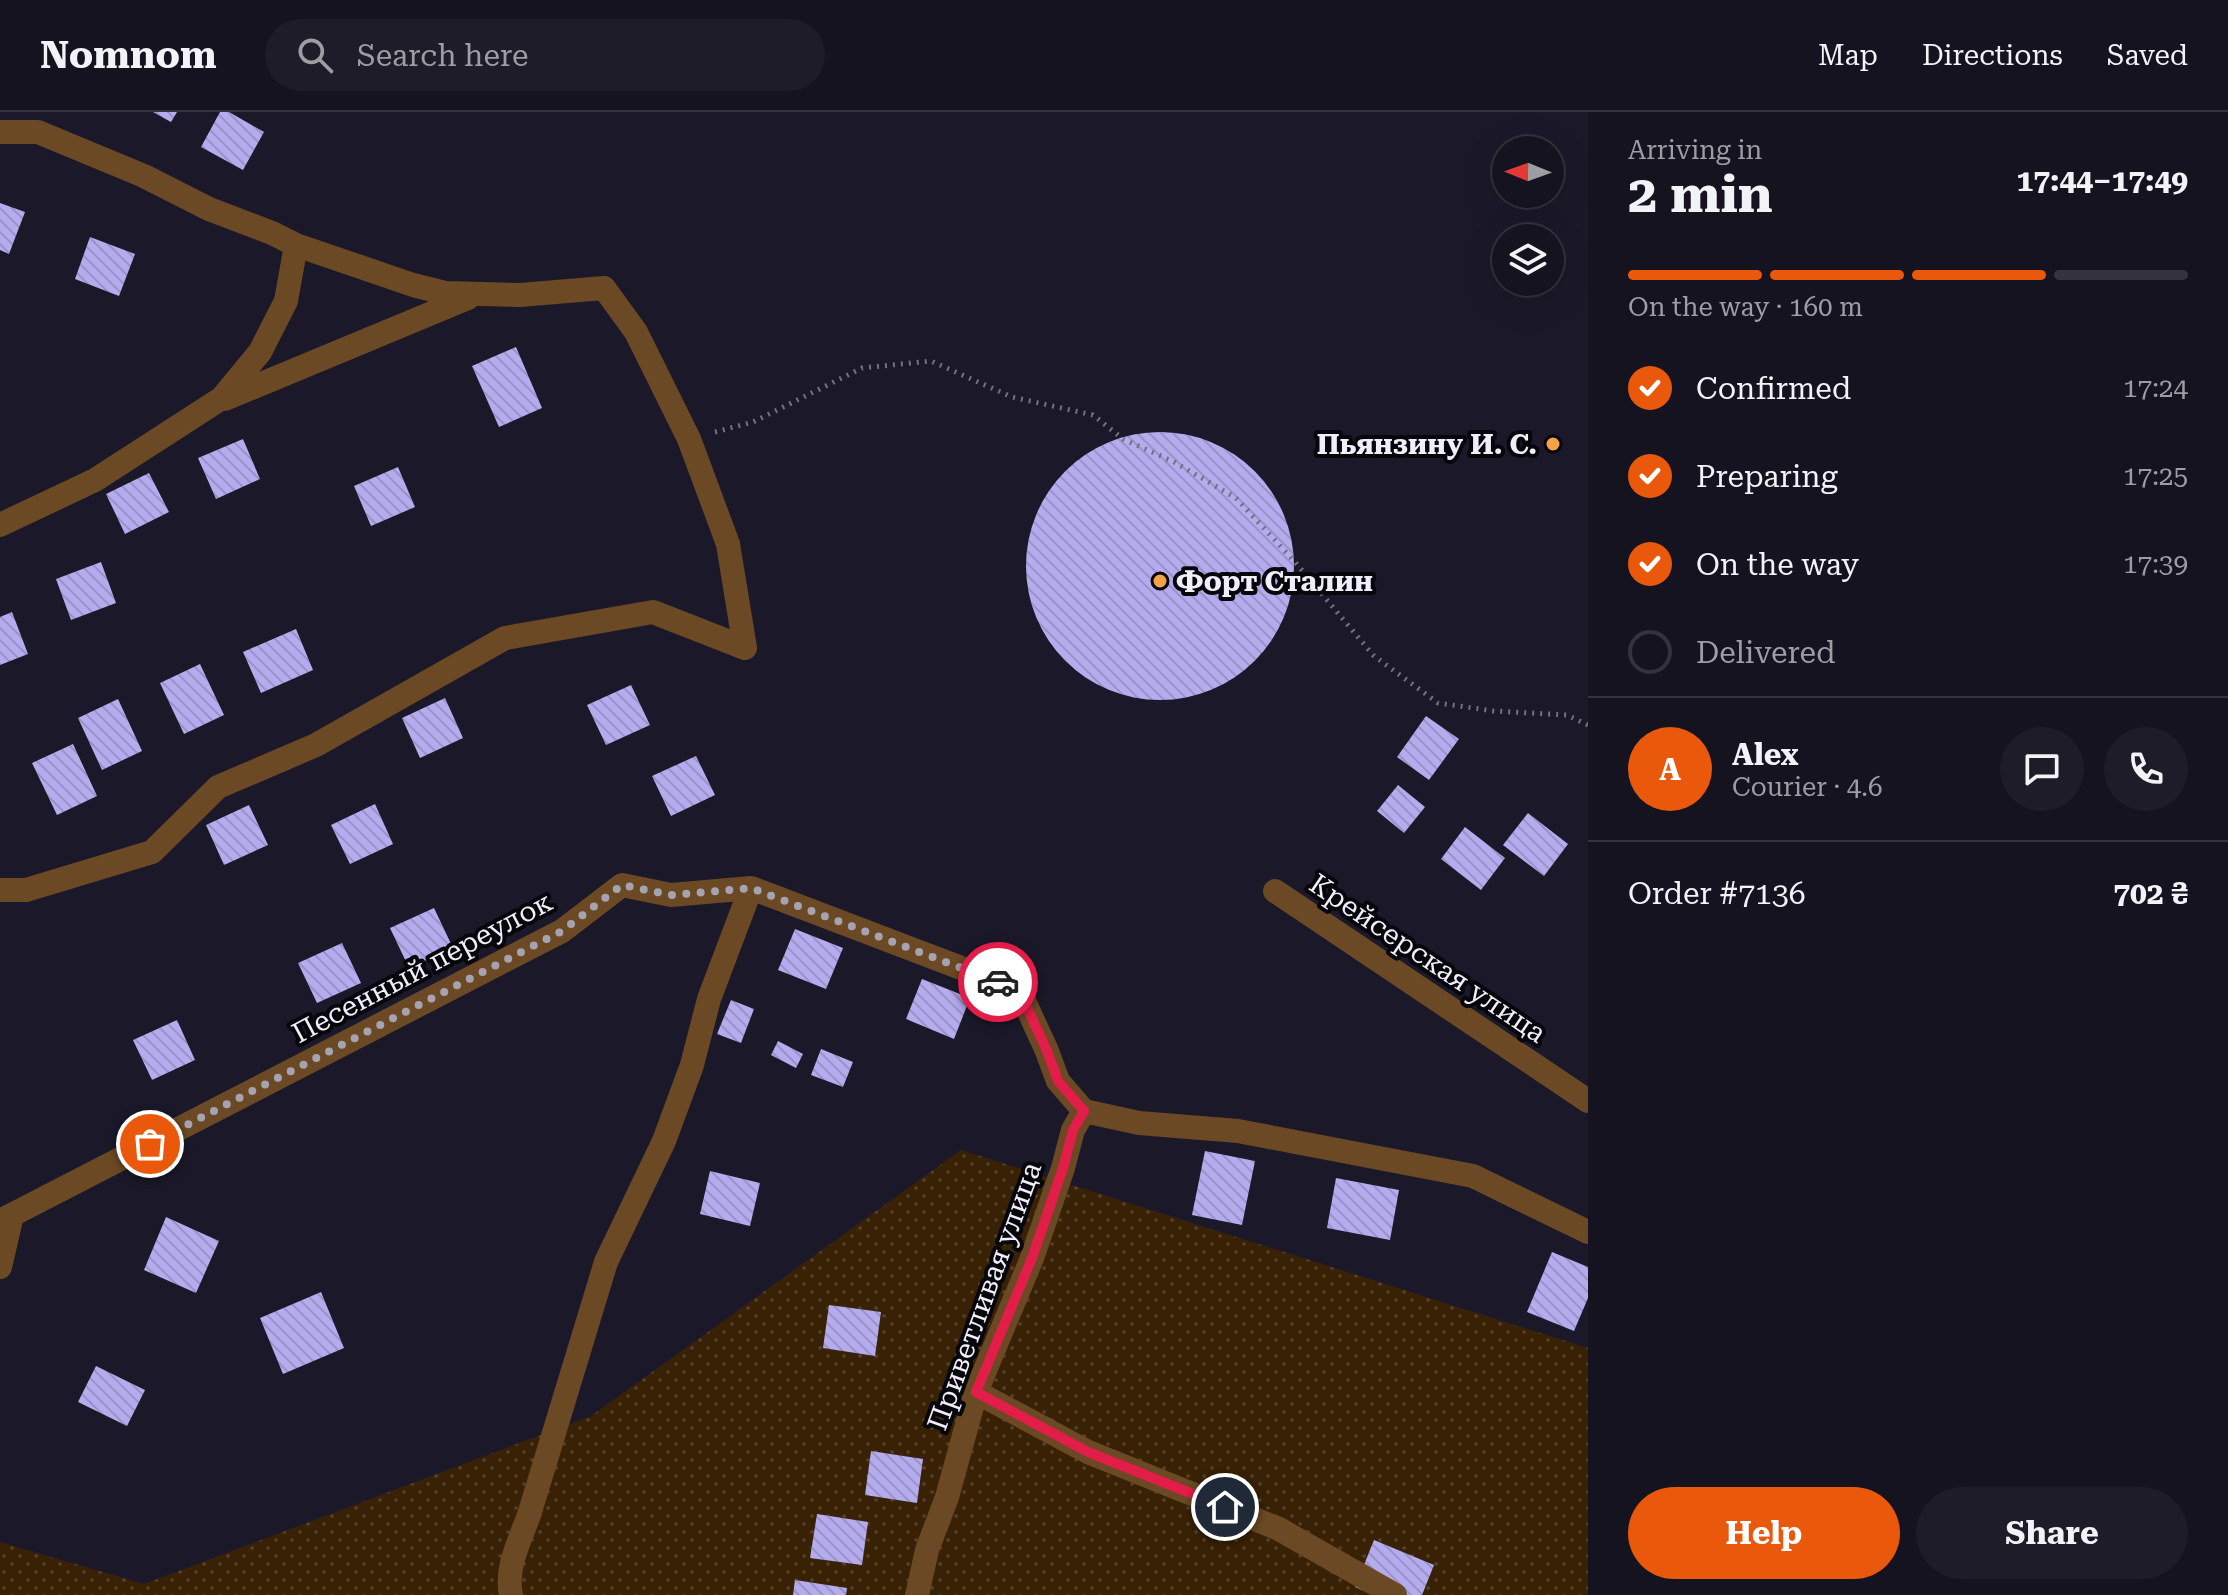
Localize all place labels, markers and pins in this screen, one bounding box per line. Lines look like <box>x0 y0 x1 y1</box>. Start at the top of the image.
place label: Пьянзину И. С. <box>1317 428 1537 461</box>
marker: Пьянзину И. С. <box>1544 435 1562 453</box>
place label: Форт Сталин <box>1176 565 1373 598</box>
marker: Форт Сталин <box>1151 572 1169 590</box>
pin <box>116 1110 184 1178</box>
pin <box>1191 1473 1259 1541</box>

